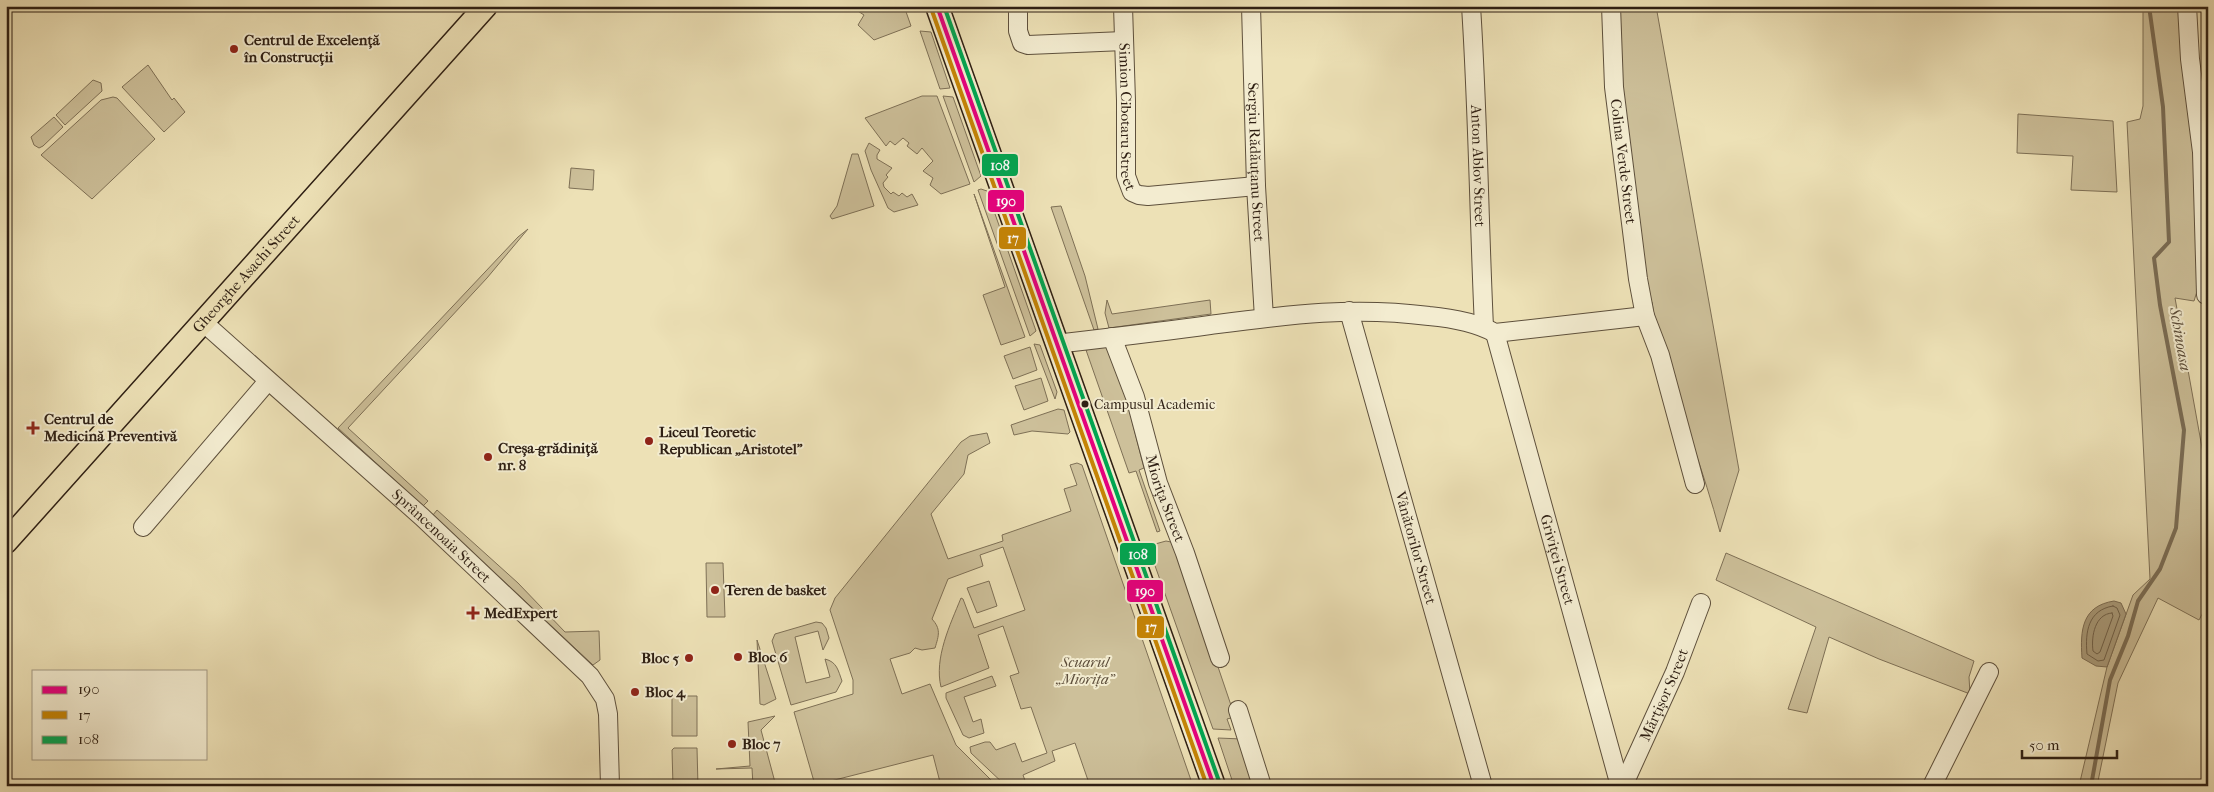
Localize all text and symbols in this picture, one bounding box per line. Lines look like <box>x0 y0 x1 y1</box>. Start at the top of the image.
place label: Centrul de Excelență în Construcții <box>243 31 381 66</box>
marker: Centrul de Excelență în Construcții <box>228 43 240 55</box>
street label: Simion Cibotaru Street <box>1115 43 1140 194</box>
street label: Sergiu Rădăuțanu Street <box>1244 82 1268 243</box>
street label: Colina Verde Street <box>1607 98 1640 226</box>
street label: Anton Ablov Street <box>1467 103 1489 228</box>
line badge: 108 <box>981 153 1019 177</box>
text: 108 <box>990 157 1010 174</box>
line badge: 190 <box>987 189 1025 213</box>
text: 190 <box>996 193 1016 210</box>
street label: Gheorghe Asachi Street <box>189 211 304 336</box>
line badge: 17 <box>998 226 1027 250</box>
text: 17 <box>1007 230 1019 247</box>
water label: Schinoasa <box>2165 305 2195 372</box>
place label: Campusul Academic <box>1094 396 1215 413</box>
marker: Campusul Academic <box>1080 399 1090 409</box>
place label: Centrul de Medicină Preventivă <box>43 410 178 445</box>
marker: Centrul de Medicină Preventivă <box>26 421 40 435</box>
place label: Liceul Teoretic Republican „Aristotel” <box>659 423 803 458</box>
marker: Liceul Teoretic Republican „Aristotel” <box>643 435 655 447</box>
place label: Creșa-grădiniță nr. 8 <box>497 439 599 474</box>
marker: Creșa-grădiniță nr. 8 <box>482 451 494 463</box>
street label: Miorița Street <box>1142 453 1189 545</box>
street label: Sprâncenoaia Street <box>388 485 495 587</box>
street label: Vânătorilor Street <box>1391 488 1440 607</box>
street label: Griviței Street <box>1536 512 1579 607</box>
line badge: 108 <box>1119 542 1157 566</box>
text: 108 <box>1128 546 1148 563</box>
line badge: 190 <box>1126 579 1164 603</box>
place label: Teren de basket <box>724 581 827 599</box>
text: 190 <box>1135 583 1155 600</box>
marker: Teren de basket <box>709 584 721 596</box>
place label: MedExpert <box>483 604 558 622</box>
marker: MedExpert <box>466 606 480 620</box>
line badge: 17 <box>1136 615 1165 639</box>
text: 17 <box>1145 619 1157 636</box>
street label: Mărțișor Street <box>1636 646 1692 744</box>
place label: Bloc 6 <box>748 648 788 666</box>
place label: Bloc 5 <box>641 649 680 667</box>
marker: Bloc 6 <box>732 651 744 663</box>
marker: Bloc 5 <box>683 652 695 664</box>
park label: Scuarul „Miorița” <box>1055 653 1115 688</box>
legend <box>32 670 208 760</box>
text: 190 <box>78 680 100 698</box>
place label: Bloc 4 <box>645 683 686 701</box>
marker: Bloc 4 <box>629 686 641 698</box>
text: 17 <box>78 706 91 724</box>
scale bar <box>2022 727 2116 759</box>
text: 108 <box>78 730 99 748</box>
place label: Bloc 7 <box>742 735 781 753</box>
text: 50 m <box>2029 736 2060 754</box>
marker: Bloc 7 <box>726 738 738 750</box>

